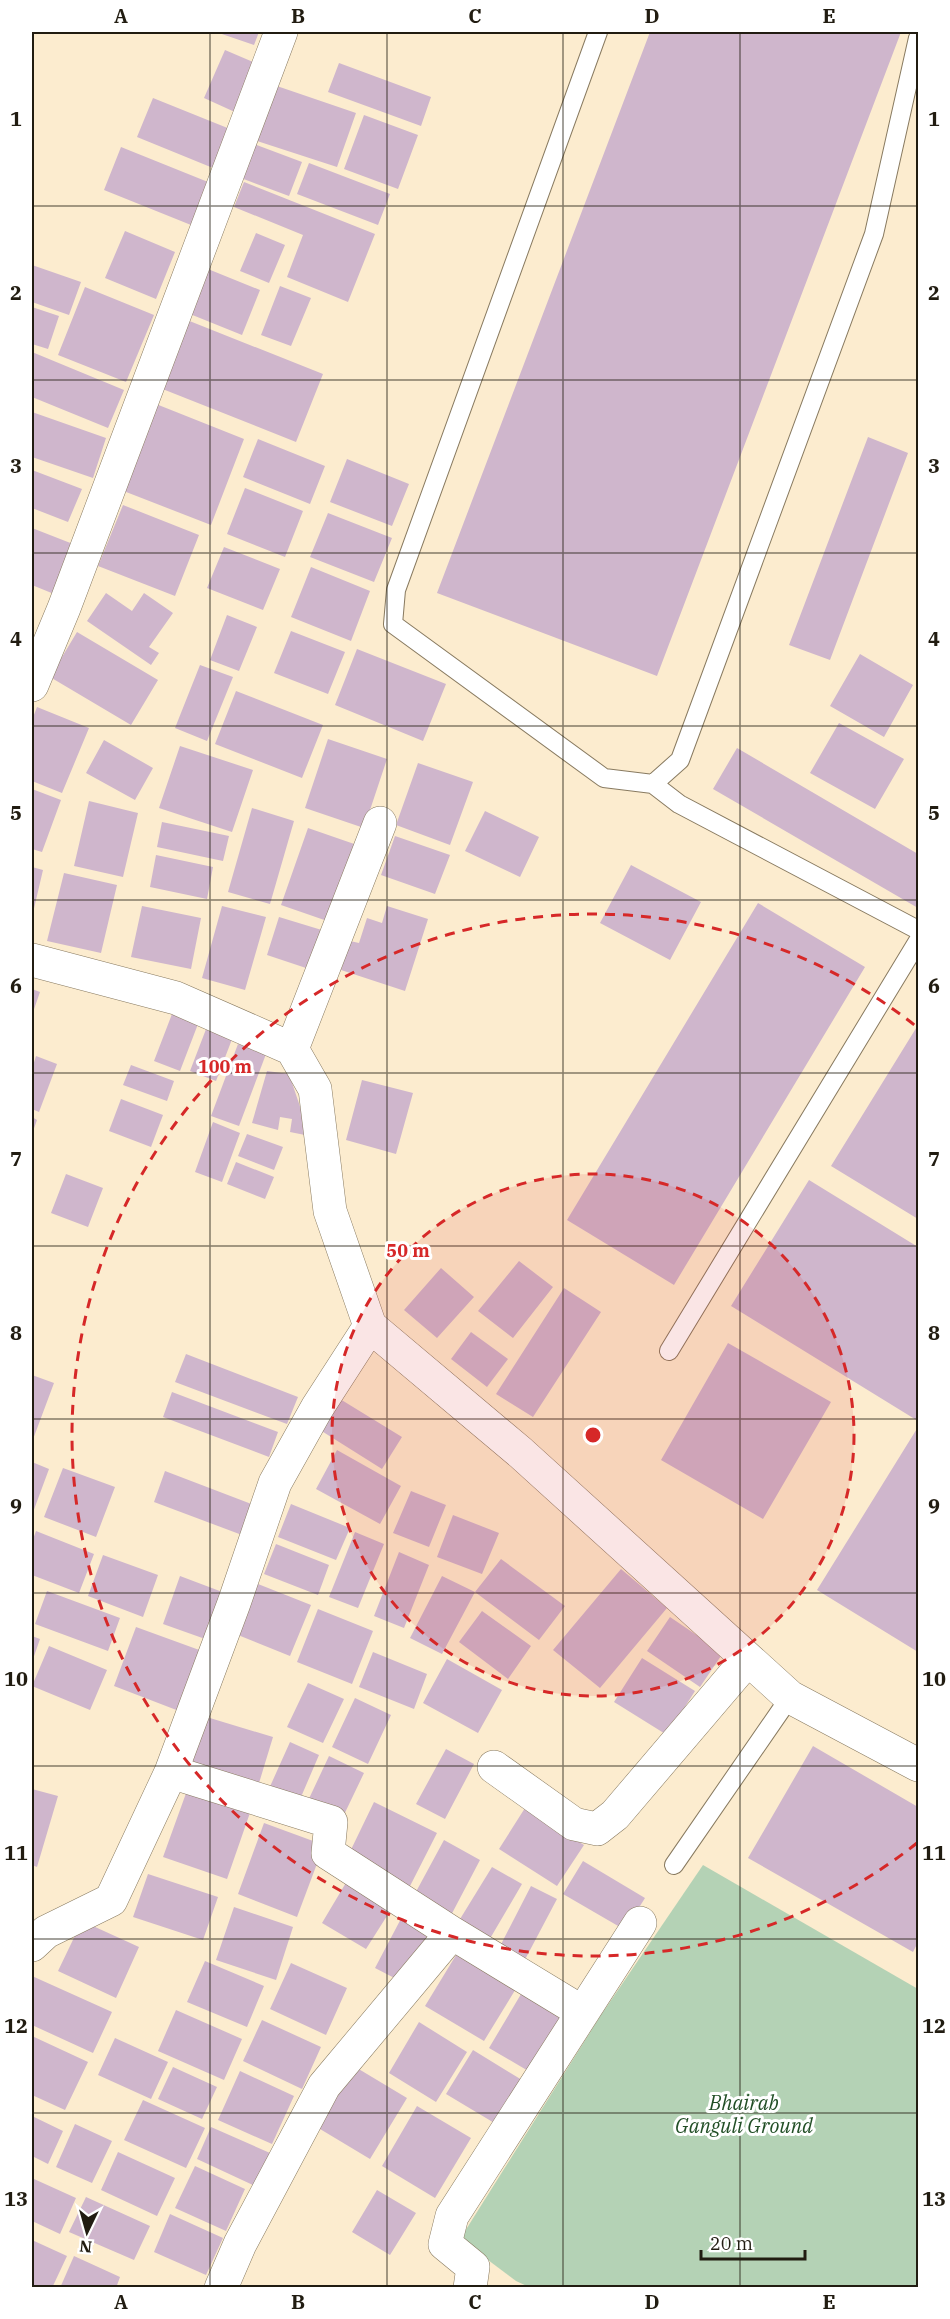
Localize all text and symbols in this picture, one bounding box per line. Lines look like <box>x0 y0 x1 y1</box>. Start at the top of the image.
text: A <box>114 2 128 29</box>
text: B <box>291 2 305 29</box>
text: C <box>468 2 482 29</box>
text: D <box>644 2 660 29</box>
text: E <box>822 2 836 29</box>
text: 1 <box>10 105 22 132</box>
text: 1 <box>928 105 940 132</box>
text: 2 <box>10 279 22 306</box>
text: 2 <box>928 279 940 306</box>
text: 3 <box>10 452 22 479</box>
text: 3 <box>928 452 940 479</box>
text: 4 <box>10 625 22 652</box>
text: 4 <box>928 625 940 652</box>
text: 5 <box>10 799 22 826</box>
text: 5 <box>928 799 940 826</box>
text: 6 <box>10 972 22 999</box>
text: 6 <box>928 972 940 999</box>
text: 100 m <box>198 1055 253 1078</box>
text: 7 <box>10 1145 22 1172</box>
text: 7 <box>928 1145 940 1172</box>
text: 50 m <box>386 1239 430 1262</box>
text: 8 <box>10 1319 22 1346</box>
text: 8 <box>928 1319 940 1346</box>
centre of rings <box>583 1425 603 1445</box>
text: 9 <box>10 1492 22 1519</box>
text: 9 <box>928 1492 940 1519</box>
text: 10 <box>4 1665 28 1692</box>
text: 10 <box>922 1665 946 1692</box>
text: 11 <box>4 1839 28 1866</box>
text: 11 <box>922 1839 946 1866</box>
text: 12 <box>4 2012 28 2039</box>
text: 12 <box>922 2012 946 2039</box>
park label: Bhairab Ganguli Ground <box>675 2089 814 2139</box>
text: 13 <box>4 2185 28 2212</box>
text: 13 <box>922 2185 946 2212</box>
north arrow <box>57 2202 117 2262</box>
scale bar <box>701 2223 804 2261</box>
text: 20 m <box>710 2232 753 2255</box>
text: N <box>79 2236 93 2257</box>
text: A <box>114 2288 128 2315</box>
text: B <box>291 2288 305 2315</box>
text: C <box>468 2288 482 2315</box>
text: D <box>644 2288 660 2315</box>
text: E <box>822 2288 836 2315</box>

